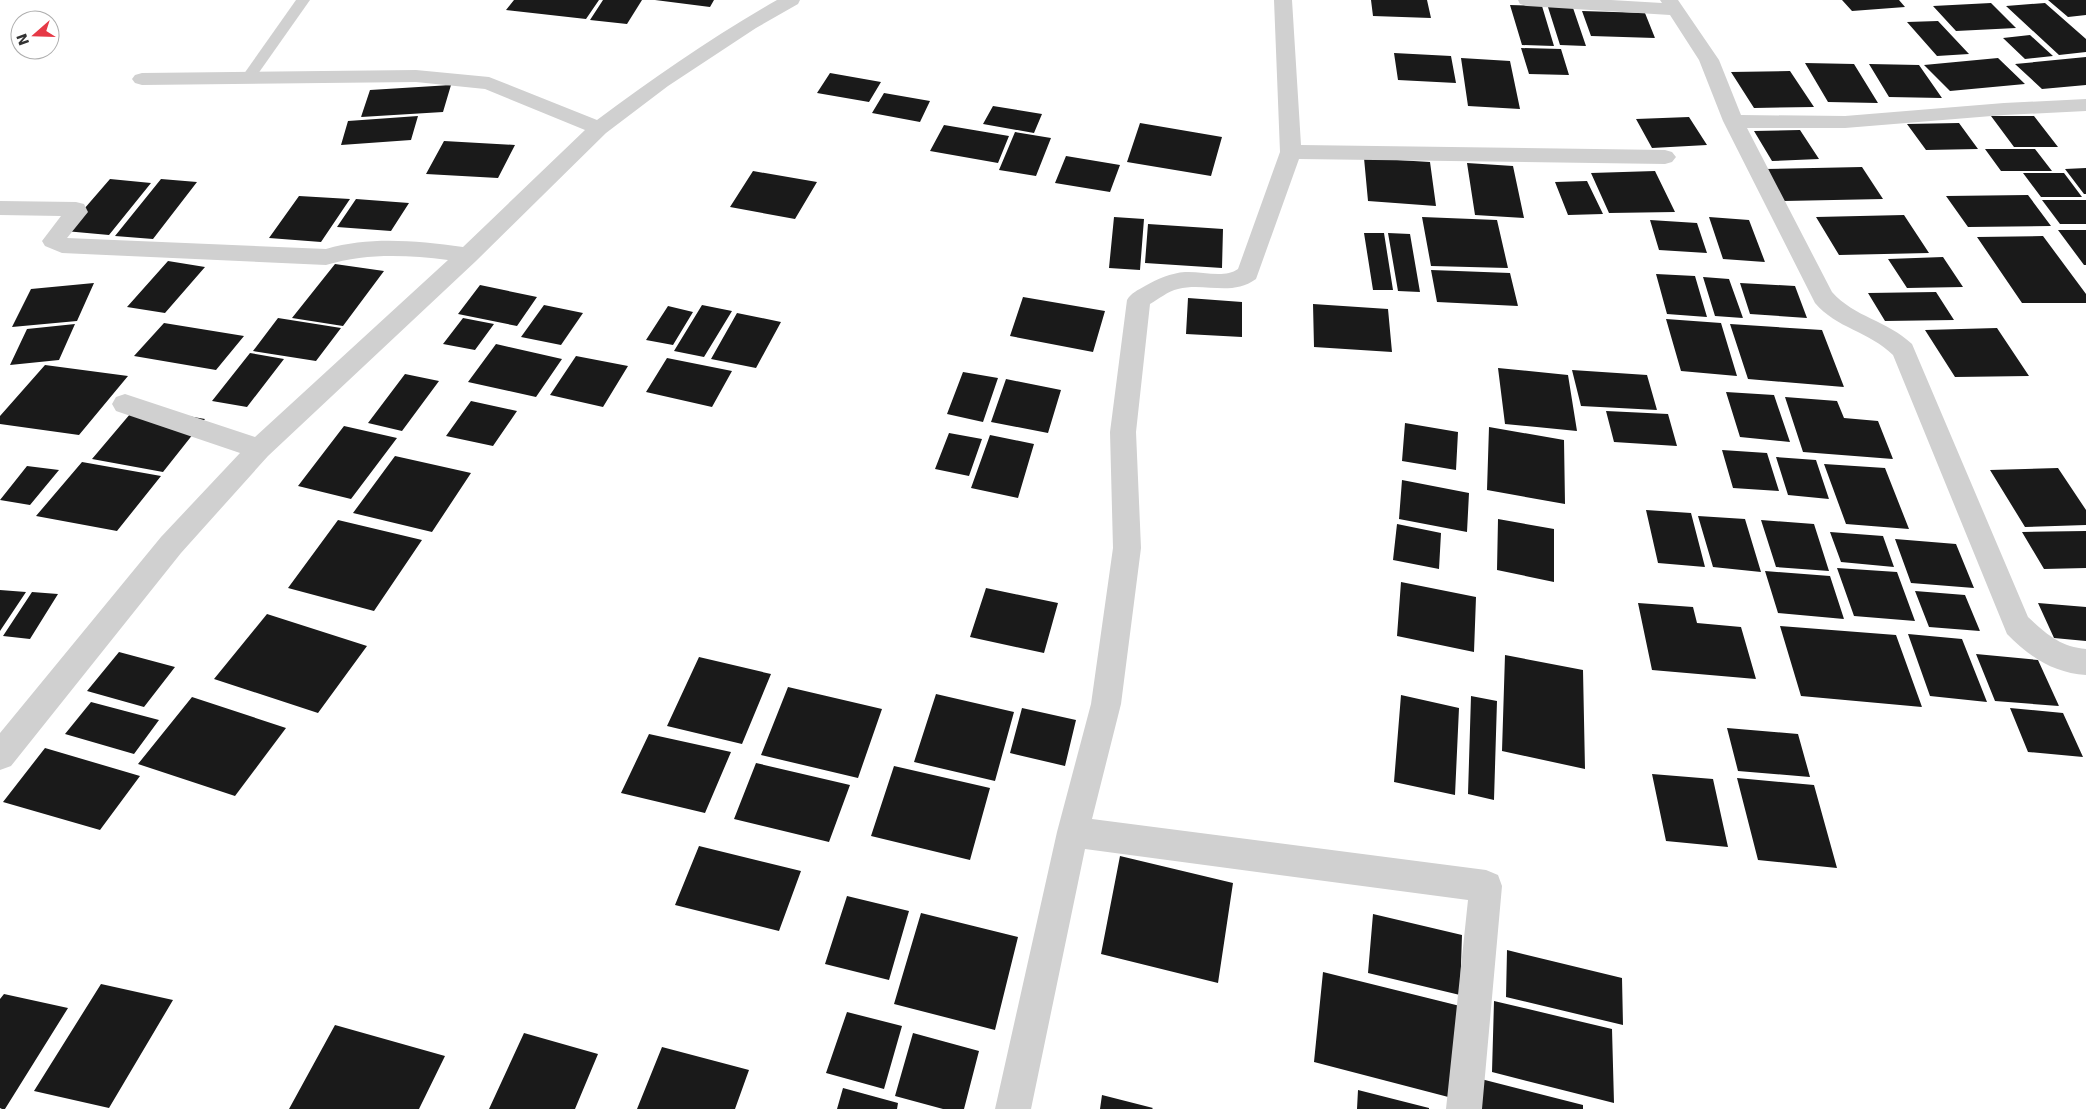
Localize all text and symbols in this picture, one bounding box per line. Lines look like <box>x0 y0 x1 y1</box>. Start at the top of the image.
north arrow <box>10 10 60 60</box>
text: N <box>13 31 32 48</box>

